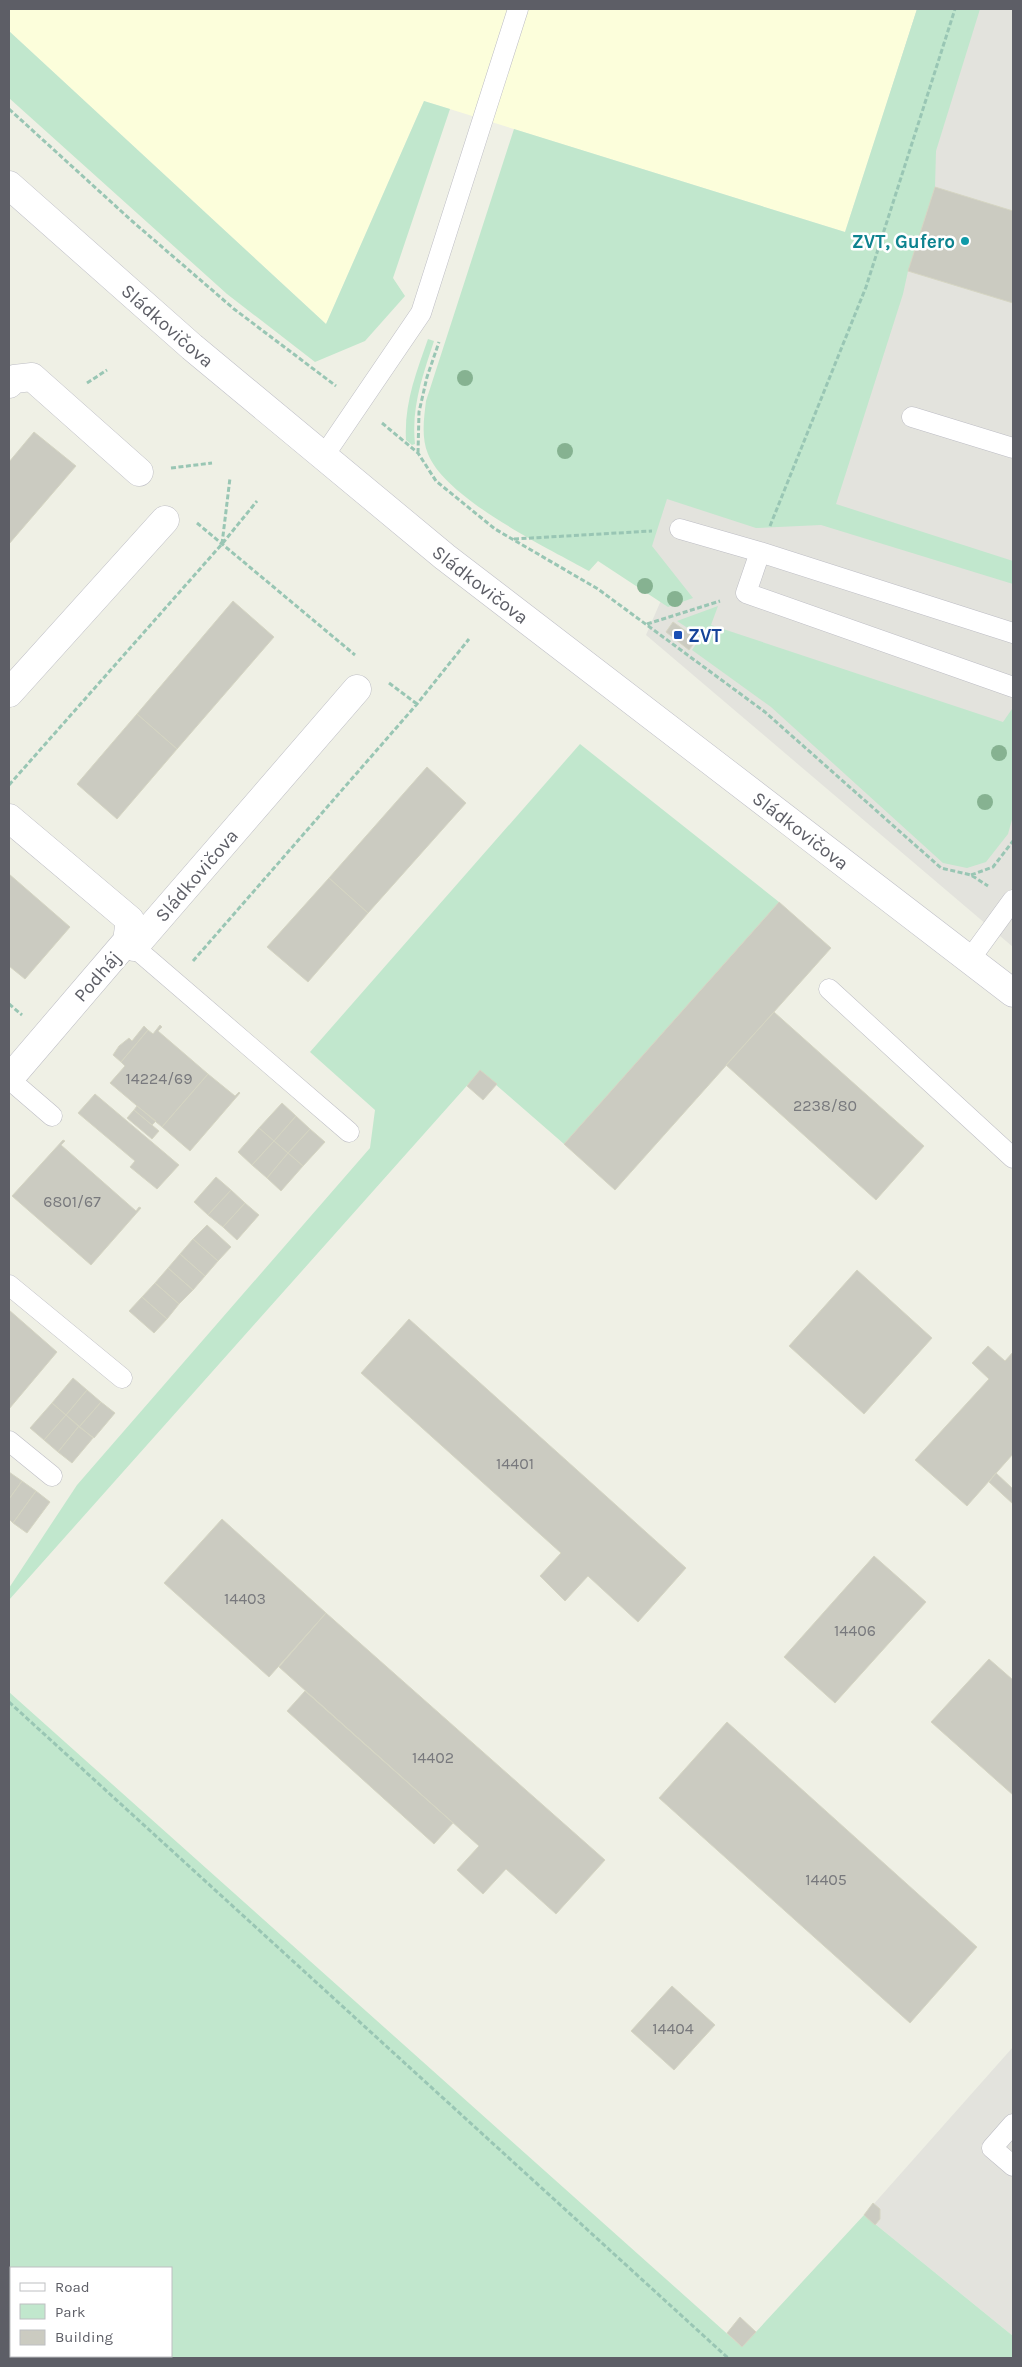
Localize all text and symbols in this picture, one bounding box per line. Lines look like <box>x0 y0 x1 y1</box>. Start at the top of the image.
place label: ZVT, Gufero <box>852 231 955 253</box>
marker: ZVT, Gufero <box>959 235 971 247</box>
street label: Sládkovičova <box>117 280 218 372</box>
street label: Sládkovičova <box>428 541 532 629</box>
place label: ZVT <box>688 625 722 647</box>
marker: ZVT <box>672 629 684 641</box>
street label: Sládkovičova <box>748 787 853 875</box>
street label: Sládkovičova <box>151 825 243 927</box>
street label: Podháj <box>70 947 126 1007</box>
house number: 14224/69 <box>125 1069 193 1088</box>
house number: 2238/80 <box>793 1096 857 1115</box>
house number: 6801/67 <box>43 1192 101 1211</box>
house number: 14401 <box>496 1454 534 1473</box>
house number: 14403 <box>224 1589 266 1608</box>
house number: 14406 <box>834 1621 876 1640</box>
house number: 14402 <box>412 1748 454 1767</box>
house number: 14405 <box>805 1870 847 1889</box>
house number: 14404 <box>652 2019 694 2038</box>
legend <box>10 2267 172 2357</box>
text: Road <box>55 2278 90 2296</box>
text: Park <box>55 2303 85 2321</box>
text: Building <box>55 2328 113 2346</box>

